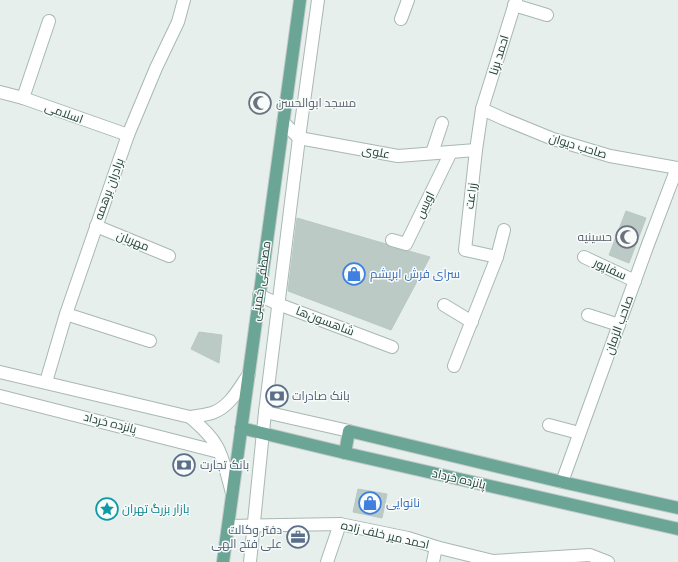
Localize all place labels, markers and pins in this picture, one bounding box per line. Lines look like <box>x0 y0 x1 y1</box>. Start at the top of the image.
mosque icon: مسجد ابوالحسن <box>247 90 273 116</box>
place label: مسجد ابوالحسن <box>276 96 356 110</box>
mosque icon: حسینیه <box>614 224 640 250</box>
place label: حسینیه <box>577 230 612 244</box>
shop icon: سرای فرش ابریشم <box>341 261 367 287</box>
place label: سرای فرش ابریشم <box>370 267 460 282</box>
bank icon: بانک صادرات <box>264 383 290 409</box>
place label: بانک صادرات <box>292 389 350 403</box>
bank icon: بانک تجارت <box>171 452 197 478</box>
place label: بانک تجارت <box>200 458 249 472</box>
shop icon: نانوایی <box>357 490 383 516</box>
place icon: بازار بزرگ تهران <box>94 496 120 522</box>
place label: نانوایی <box>386 496 420 510</box>
place label: بازار بزرگ تهران <box>122 502 189 516</box>
place label: دفتر وکالت علی فتح الهی <box>211 523 282 552</box>
office icon: دفتر وکالت علی فتح الهی <box>285 524 311 550</box>

